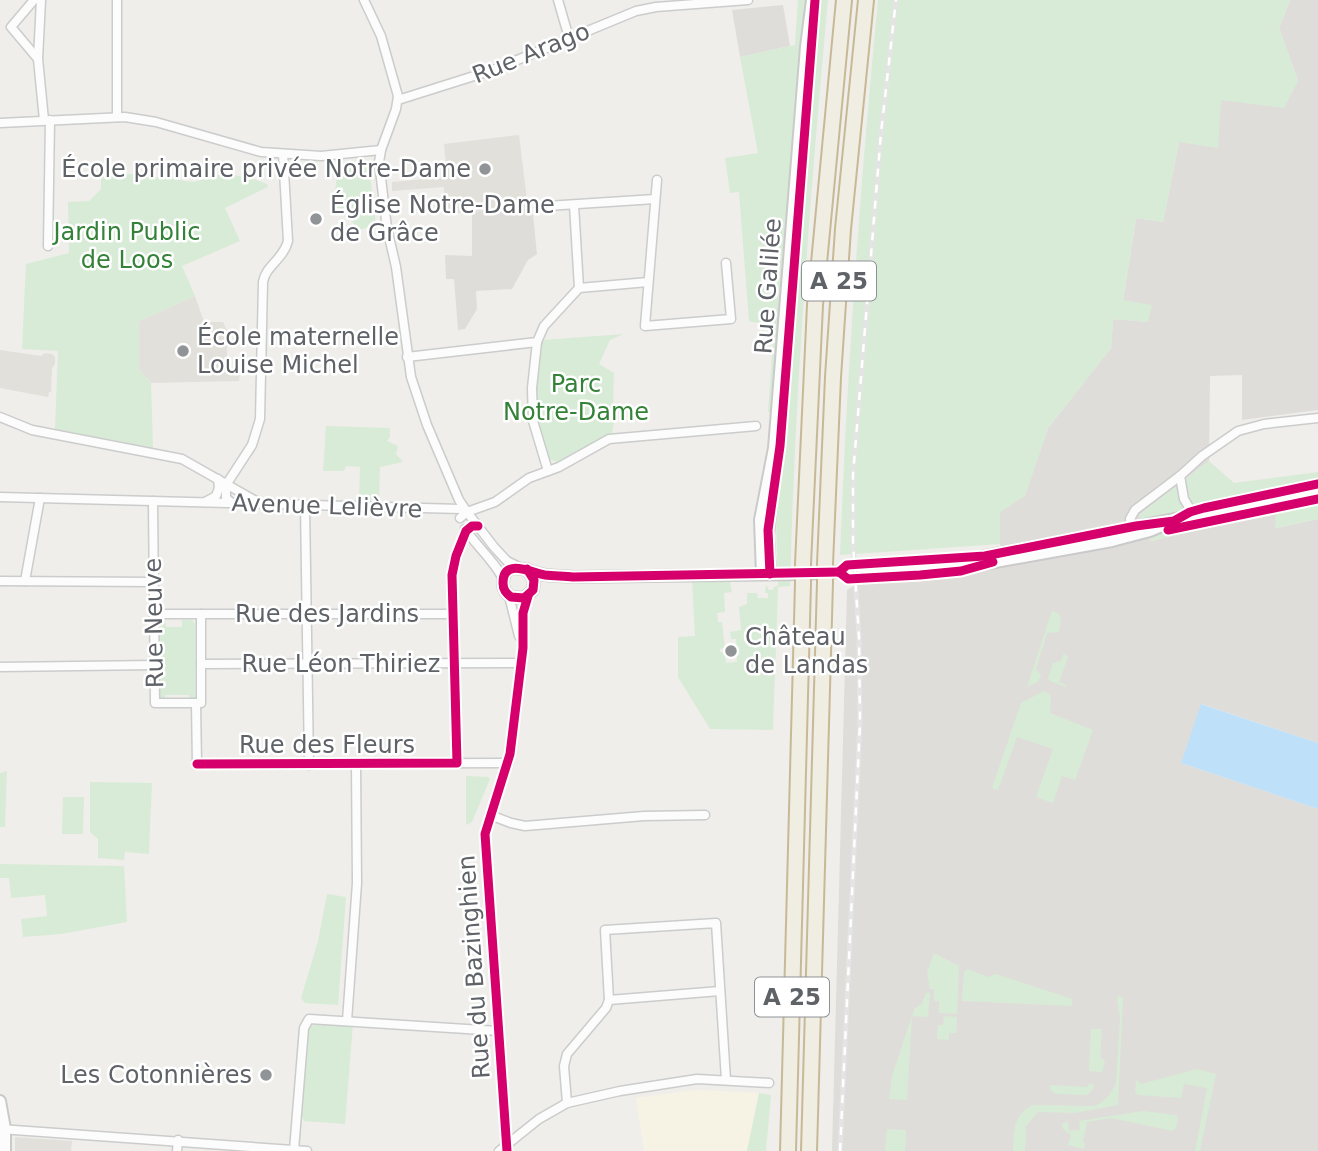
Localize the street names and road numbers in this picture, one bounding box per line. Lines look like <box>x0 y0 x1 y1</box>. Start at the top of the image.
street label: Rue Arago <box>468 17 594 89</box>
street label: Rue Galilée <box>749 217 787 355</box>
road number: A 25 <box>802 262 876 300</box>
street label: Avenue Lelièvre <box>231 489 423 523</box>
street label: Rue Neuve <box>139 558 169 688</box>
street label: Rue des Jardins <box>235 600 419 628</box>
street label: Rue Léon Thiriez <box>242 650 440 678</box>
street label: Rue des Fleurs <box>239 731 415 759</box>
street label: Rue du Bazinghien <box>452 854 496 1080</box>
road number: A 25 <box>755 978 829 1016</box>

